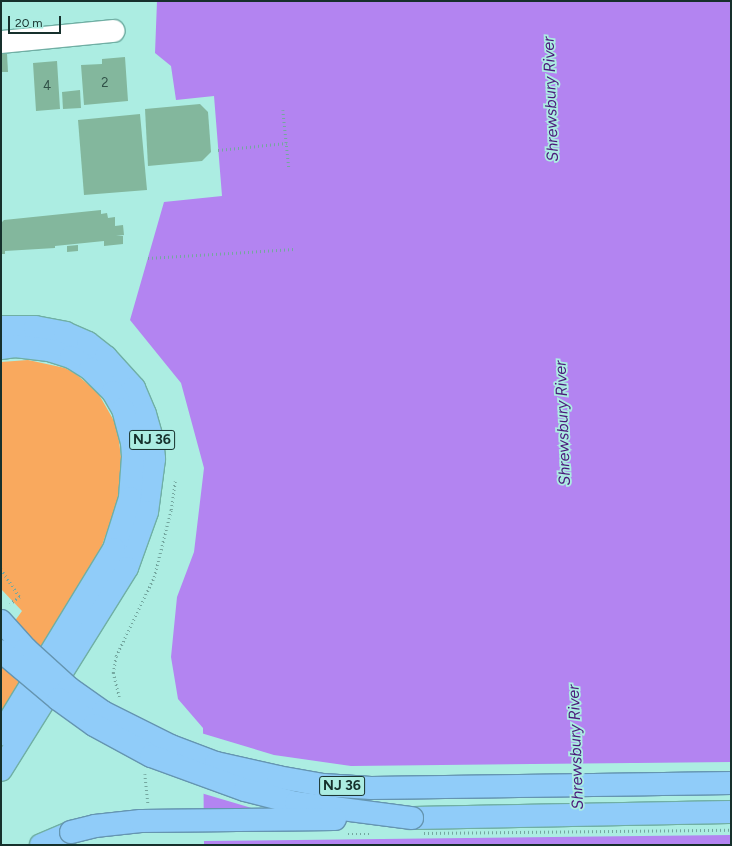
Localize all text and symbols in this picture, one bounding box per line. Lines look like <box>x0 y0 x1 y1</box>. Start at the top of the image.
scale bar <box>10 8 63 34</box>
text: 20 m <box>15 16 43 30</box>
water label: Shrewsbury River <box>539 36 563 162</box>
house number: 2 <box>101 75 109 91</box>
house number: 4 <box>43 78 51 94</box>
water label: Shrewsbury River <box>551 360 575 486</box>
road number: NJ 36 <box>129 428 175 452</box>
water label: Shrewsbury River <box>564 684 588 810</box>
road number: NJ 36 <box>319 774 365 798</box>

